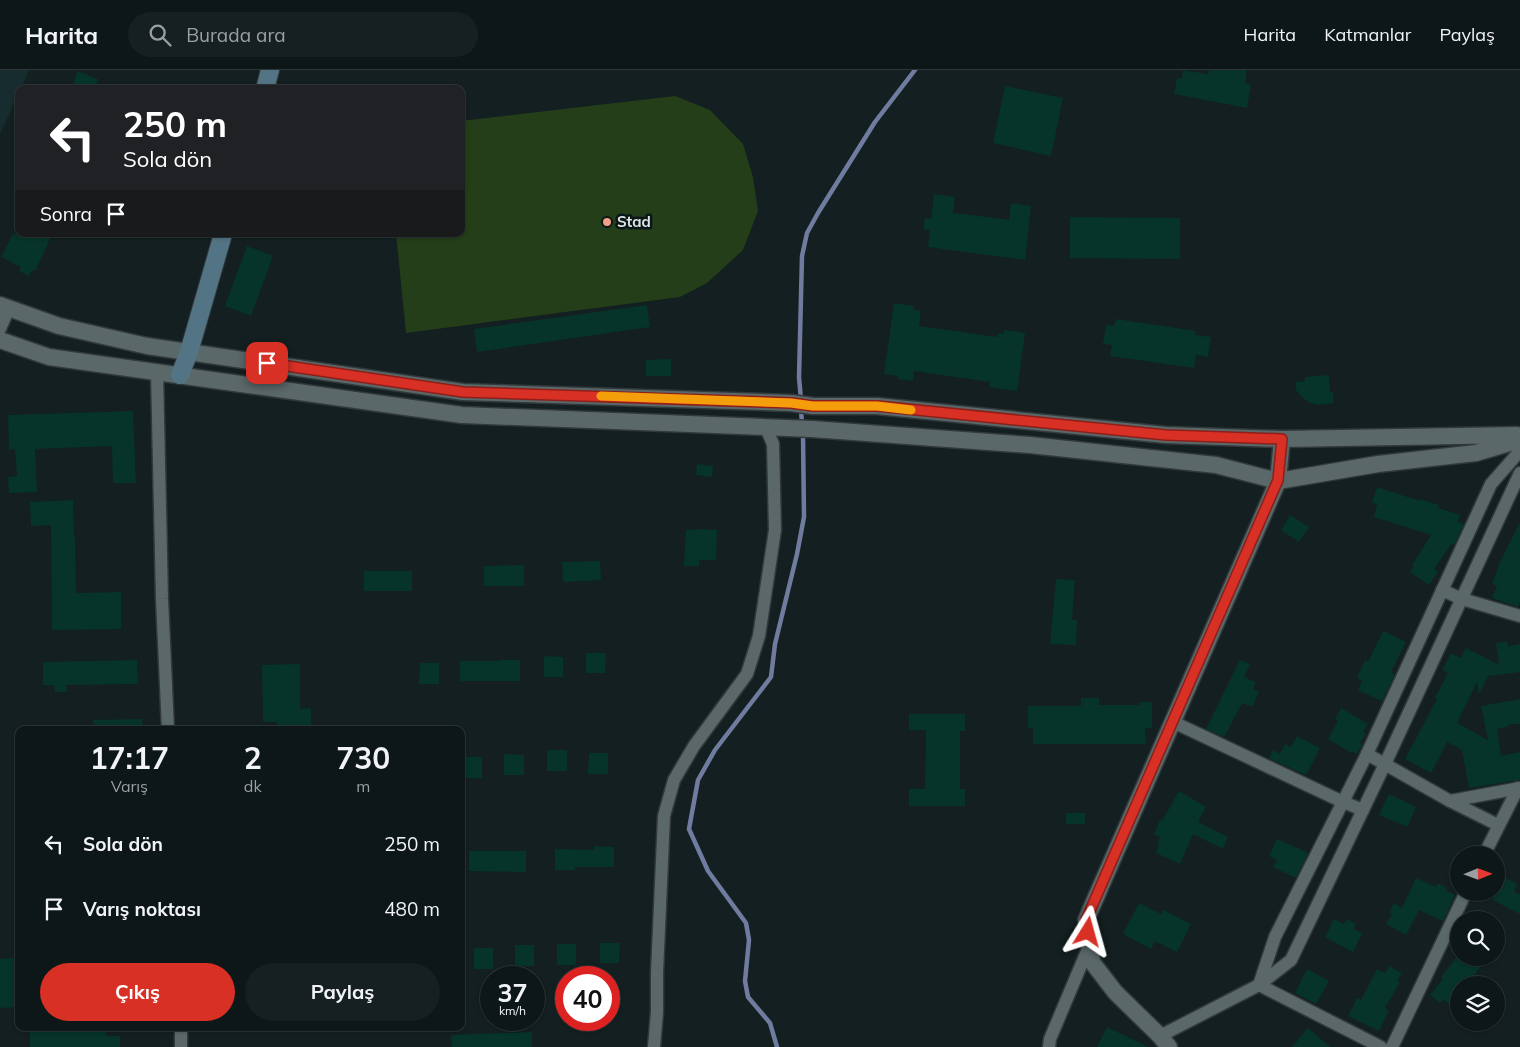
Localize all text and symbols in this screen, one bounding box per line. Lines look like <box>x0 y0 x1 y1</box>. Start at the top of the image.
search box <box>128 12 478 57</box>
text: Harita <box>25 20 98 50</box>
icon: search <box>146 21 174 49</box>
text: Burada ara <box>186 23 286 47</box>
text: Harita <box>1244 23 1296 46</box>
text: Katmanlar <box>1324 23 1411 46</box>
text: Paylaş <box>1439 23 1495 46</box>
text: 250 m <box>123 102 227 146</box>
icon: left <box>40 105 105 170</box>
text: Sola dön <box>123 145 212 173</box>
icon: arrive <box>102 200 130 228</box>
text: Sonra <box>40 202 92 226</box>
place label: Stad <box>617 212 651 231</box>
marker: Stad <box>601 216 613 228</box>
pin <box>246 342 288 384</box>
icon: arrive <box>253 349 281 377</box>
text: 17:17 <box>90 739 169 777</box>
text: 2 <box>244 739 262 777</box>
text: 730 <box>336 739 390 777</box>
text: Varış <box>111 776 148 796</box>
text: dk <box>244 776 262 796</box>
text: m <box>356 776 370 796</box>
icon: left <box>40 830 68 858</box>
text: Sola dön <box>83 832 163 856</box>
text: 250 m <box>384 832 440 856</box>
north arrow <box>1450 846 1505 901</box>
map controls <box>1450 846 1505 1031</box>
icon: arrive <box>40 895 68 923</box>
text: Varış noktası <box>83 897 201 921</box>
text: 480 m <box>384 897 440 921</box>
position arrow <box>1061 905 1113 957</box>
button: search <box>1450 911 1505 966</box>
button: Çıkış <box>40 963 235 1021</box>
button: Paylaş <box>245 963 440 1021</box>
speed limit sign: 40 <box>555 966 620 1031</box>
button: layers <box>1450 976 1505 1031</box>
text: 37 <box>497 977 528 1008</box>
text: km/h <box>499 1003 526 1018</box>

